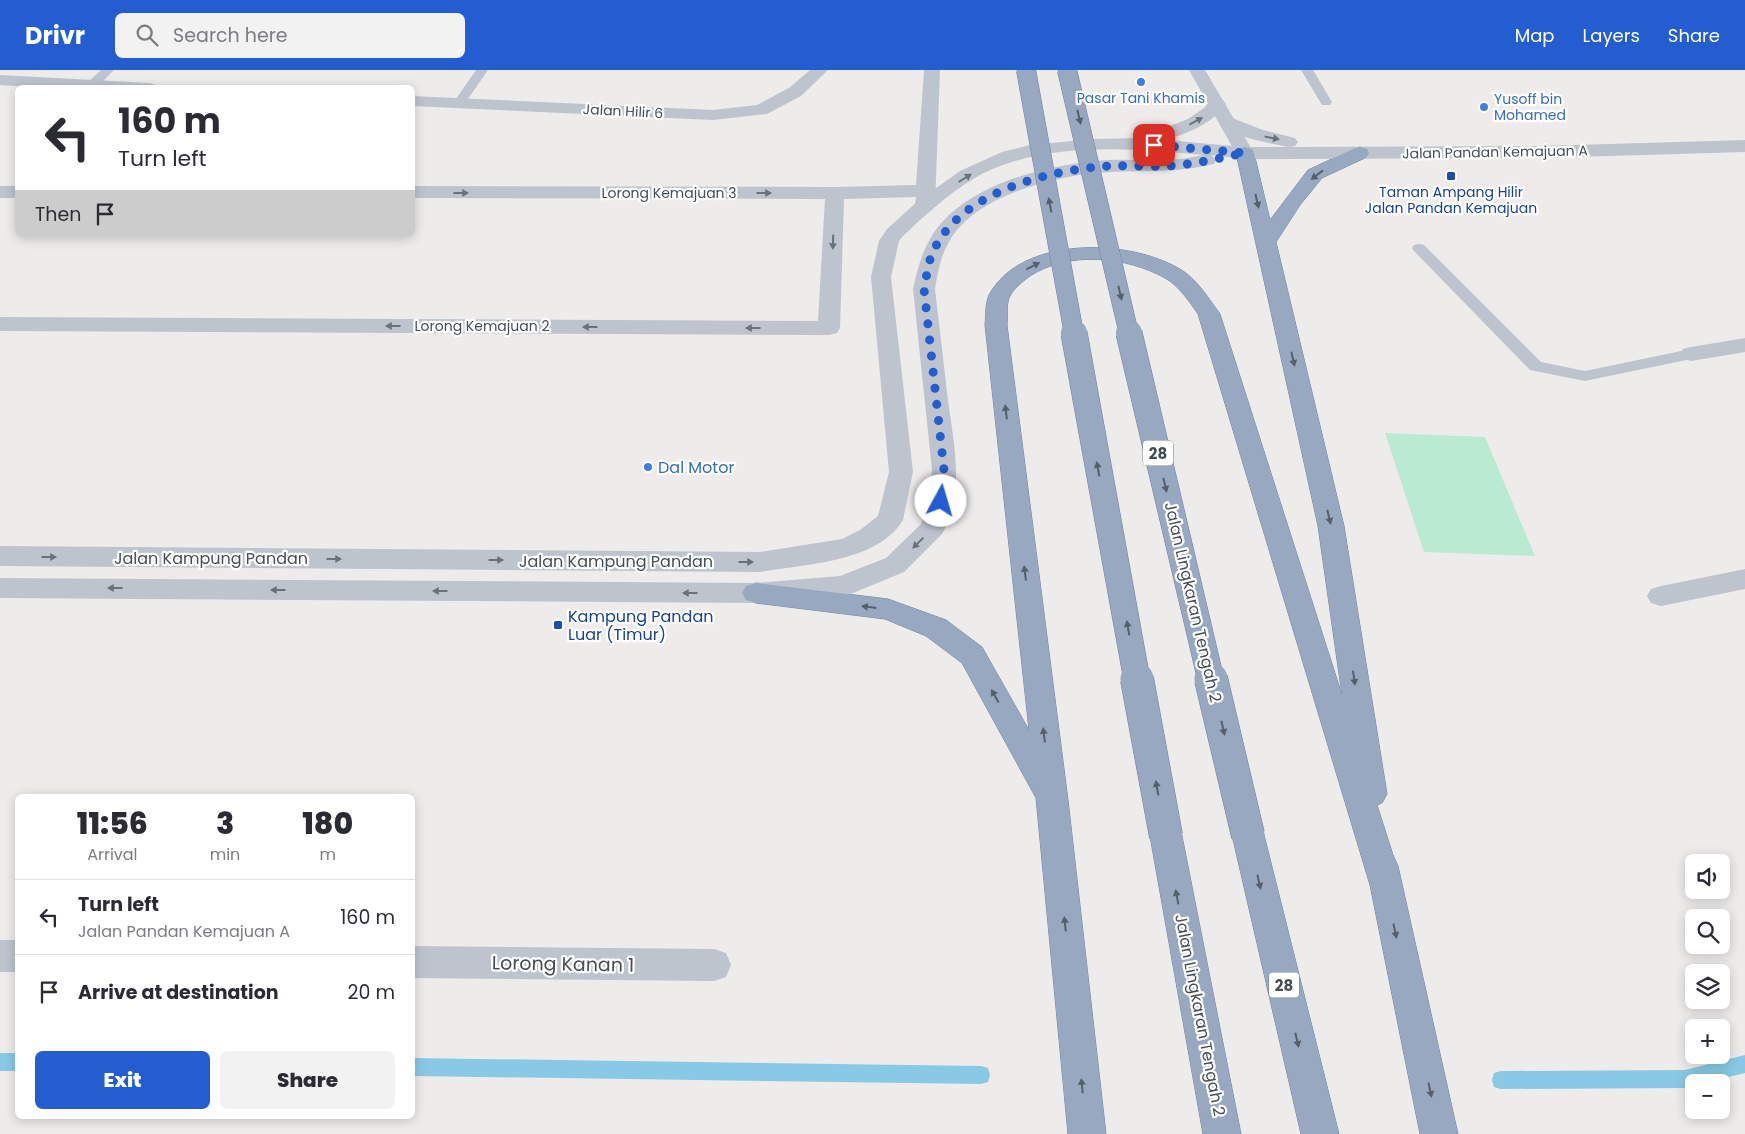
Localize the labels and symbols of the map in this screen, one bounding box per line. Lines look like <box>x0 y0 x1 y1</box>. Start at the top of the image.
marker: Pasar Tani Khamis <box>1135 76 1147 88</box>
place label: Pasar Tani Khamis <box>1077 88 1205 108</box>
place label: Yusoff bin Mohamed <box>1494 89 1566 125</box>
street label: Jalan Hilir 6 <box>582 99 664 123</box>
marker: Yusoff bin Mohamed <box>1478 101 1490 113</box>
one-way arrow <box>1075 110 1083 125</box>
one-way arrow <box>1188 117 1203 125</box>
pin <box>1133 124 1175 166</box>
one-way arrow <box>1264 135 1280 143</box>
street label: Jalan Pandan Kemajuan A <box>1402 140 1588 164</box>
one-way arrow <box>1310 170 1323 180</box>
marker: Taman Ampang Hilir Jalan Pandan Kemajuan <box>1445 170 1457 182</box>
one-way arrow <box>958 173 971 182</box>
place label: Taman Ampang Hilir Jalan Pandan Kemajuan <box>1365 182 1537 218</box>
street label: Lorong Kemajuan 3 <box>601 183 737 203</box>
one-way arrow <box>453 189 469 197</box>
one-way arrow <box>756 189 772 197</box>
one-way arrow <box>1253 193 1261 208</box>
one-way arrow <box>1046 197 1054 213</box>
one-way arrow <box>828 234 836 250</box>
one-way arrow <box>1026 262 1040 270</box>
one-way arrow <box>1116 285 1124 300</box>
street label: Lorong Kemajuan 2 <box>415 316 549 336</box>
one-way arrow <box>384 322 400 330</box>
one-way arrow <box>582 323 598 331</box>
one-way arrow <box>744 323 760 331</box>
one-way arrow <box>1289 351 1297 366</box>
one-way arrow <box>1002 403 1010 419</box>
road number: 28 <box>1143 440 1173 466</box>
place label: Dal Motor <box>658 456 734 479</box>
one-way arrow <box>1094 460 1102 476</box>
marker: Dal Motor <box>642 461 654 473</box>
position arrow <box>914 474 966 526</box>
one-way arrow <box>1161 477 1169 492</box>
street label: Jalan Lingkaran Tengah 2 <box>1159 500 1227 704</box>
one-way arrow <box>1326 510 1334 526</box>
one-way arrow <box>912 537 924 549</box>
street label: Jalan Kampung Pandan <box>114 547 308 570</box>
street label: Jalan Kampung Pandan <box>519 550 713 573</box>
one-way arrow <box>41 553 57 561</box>
one-way arrow <box>326 555 342 563</box>
one-way arrow <box>488 556 504 564</box>
one-way arrow <box>738 558 754 566</box>
one-way arrow <box>1021 565 1029 581</box>
one-way arrow <box>107 584 123 592</box>
one-way arrow <box>269 586 285 594</box>
one-way arrow <box>432 587 448 595</box>
one-way arrow <box>682 589 698 597</box>
one-way arrow <box>861 603 877 611</box>
place label: Kampung Pandan Luar (Timur) <box>568 605 713 646</box>
marker: Kampung Pandan Luar (Timur) <box>552 619 564 631</box>
one-way arrow <box>1123 620 1131 636</box>
one-way arrow <box>1350 670 1358 686</box>
one-way arrow <box>991 689 999 703</box>
one-way arrow <box>1219 721 1227 736</box>
one-way arrow <box>1040 726 1048 742</box>
one-way arrow <box>1152 780 1160 796</box>
one-way arrow <box>1255 875 1263 890</box>
one-way arrow <box>1173 889 1181 905</box>
street label: Jalan Lingkaran Tengah 2 <box>1169 912 1231 1118</box>
one-way arrow <box>1061 916 1069 932</box>
one-way arrow <box>1391 923 1399 939</box>
street label: Lorong Kanan 1 <box>492 949 634 979</box>
road number: 28 <box>1269 972 1299 998</box>
one-way arrow <box>1293 1033 1301 1048</box>
one-way arrow <box>1078 1077 1086 1093</box>
one-way arrow <box>1426 1082 1434 1097</box>

